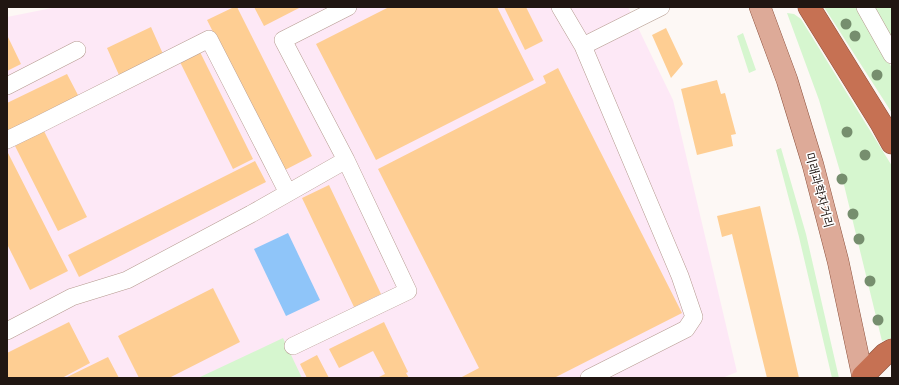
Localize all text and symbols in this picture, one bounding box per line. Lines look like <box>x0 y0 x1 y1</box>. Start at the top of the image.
street label: 미래과학자거리 <box>802 151 836 229</box>

